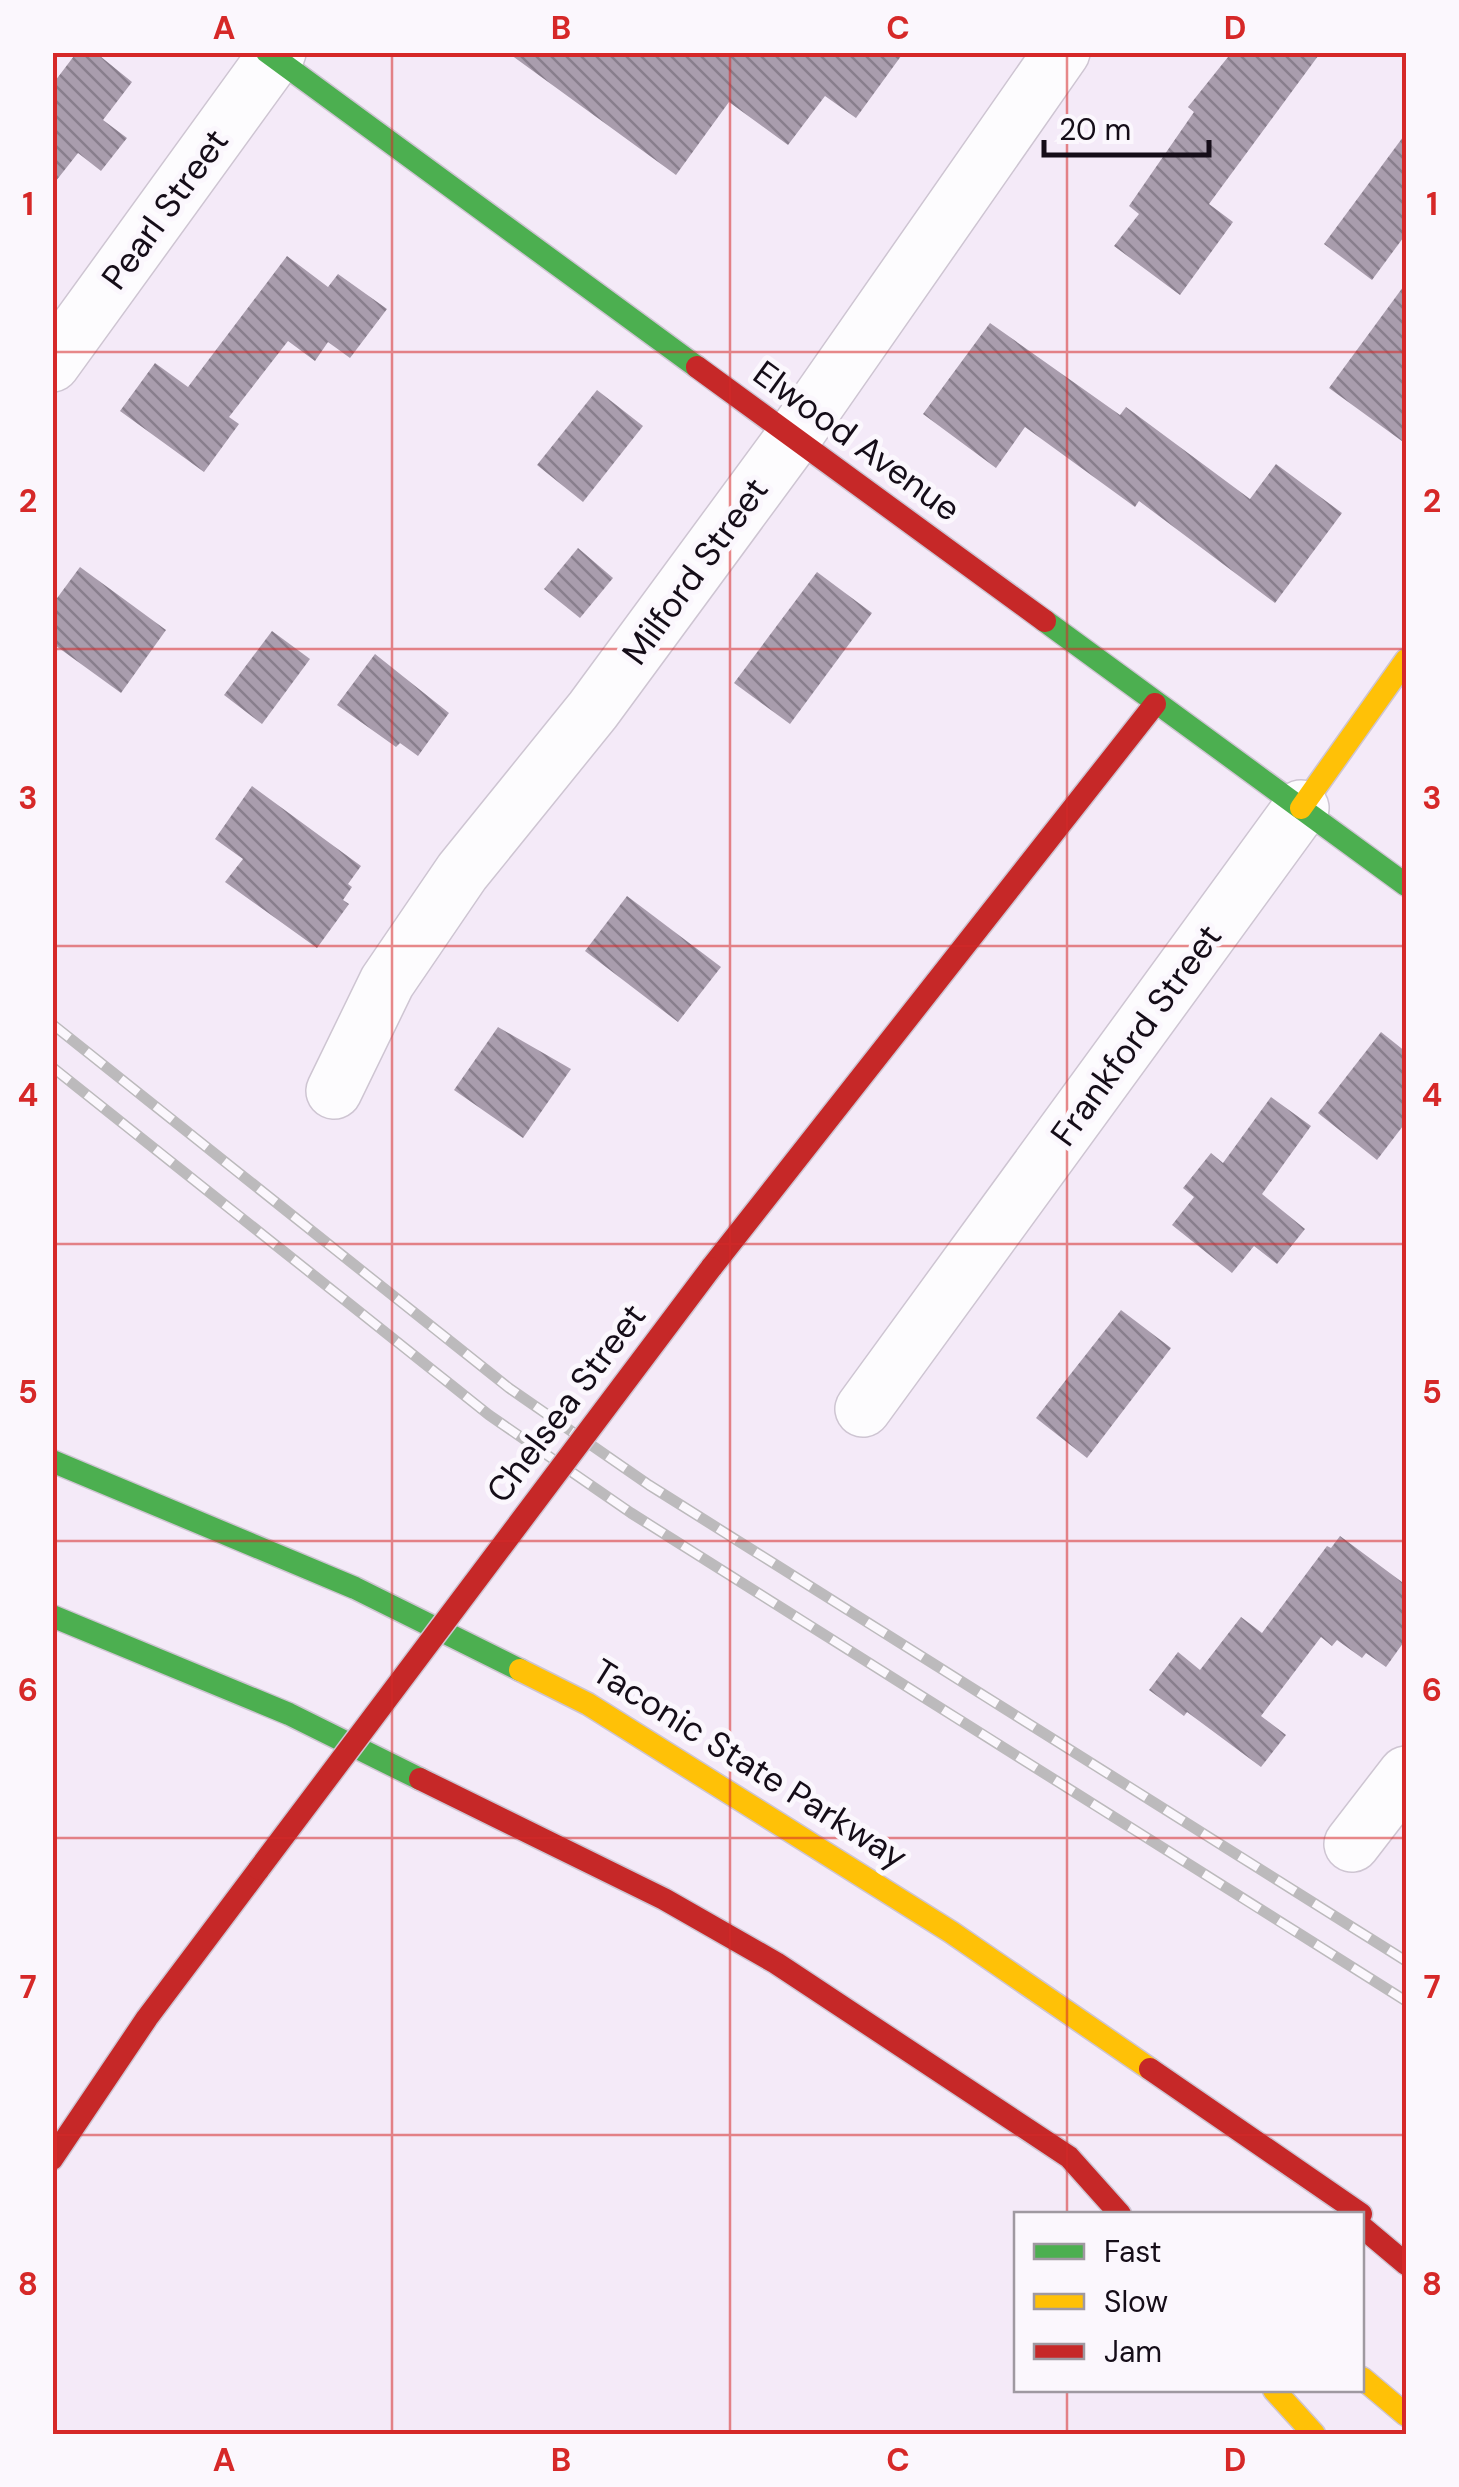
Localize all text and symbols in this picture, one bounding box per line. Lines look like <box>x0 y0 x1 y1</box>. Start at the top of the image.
text: A <box>213 7 235 49</box>
text: B <box>551 7 571 49</box>
text: C <box>886 7 910 49</box>
text: D <box>1224 7 1246 49</box>
scale bar <box>1044 95 1209 157</box>
text: 20 m <box>1059 110 1131 149</box>
street label: Pearl Street <box>91 120 239 298</box>
text: 1 <box>22 183 34 225</box>
text: 1 <box>1426 183 1438 225</box>
street label: Elwood Avenue <box>744 350 970 532</box>
street label: Milford Street <box>612 468 778 674</box>
text: 2 <box>19 480 37 522</box>
text: 2 <box>1423 480 1441 522</box>
text: 3 <box>18 777 38 819</box>
text: 3 <box>1422 777 1442 819</box>
street label: Frankford Street <box>1040 915 1232 1155</box>
text: 4 <box>18 1074 38 1116</box>
text: 4 <box>1422 1074 1442 1116</box>
street label: Chelsea Street <box>476 1294 656 1512</box>
text: 5 <box>18 1371 38 1413</box>
text: 5 <box>1422 1371 1442 1413</box>
street label: Taconic State Parkway <box>584 1648 916 1880</box>
text: 6 <box>18 1669 38 1711</box>
text: 6 <box>1422 1669 1442 1711</box>
text: 7 <box>19 1966 37 2008</box>
text: 7 <box>1423 1966 1441 2008</box>
legend <box>1014 2212 1364 2392</box>
text: Fast <box>1104 2232 1162 2271</box>
text: 8 <box>18 2263 38 2305</box>
text: 8 <box>1422 2263 1442 2305</box>
text: Slow <box>1104 2282 1168 2321</box>
text: Jam <box>1104 2332 1162 2371</box>
text: A <box>213 2439 235 2481</box>
text: B <box>551 2439 571 2481</box>
text: C <box>886 2439 910 2481</box>
text: D <box>1224 2439 1246 2481</box>

